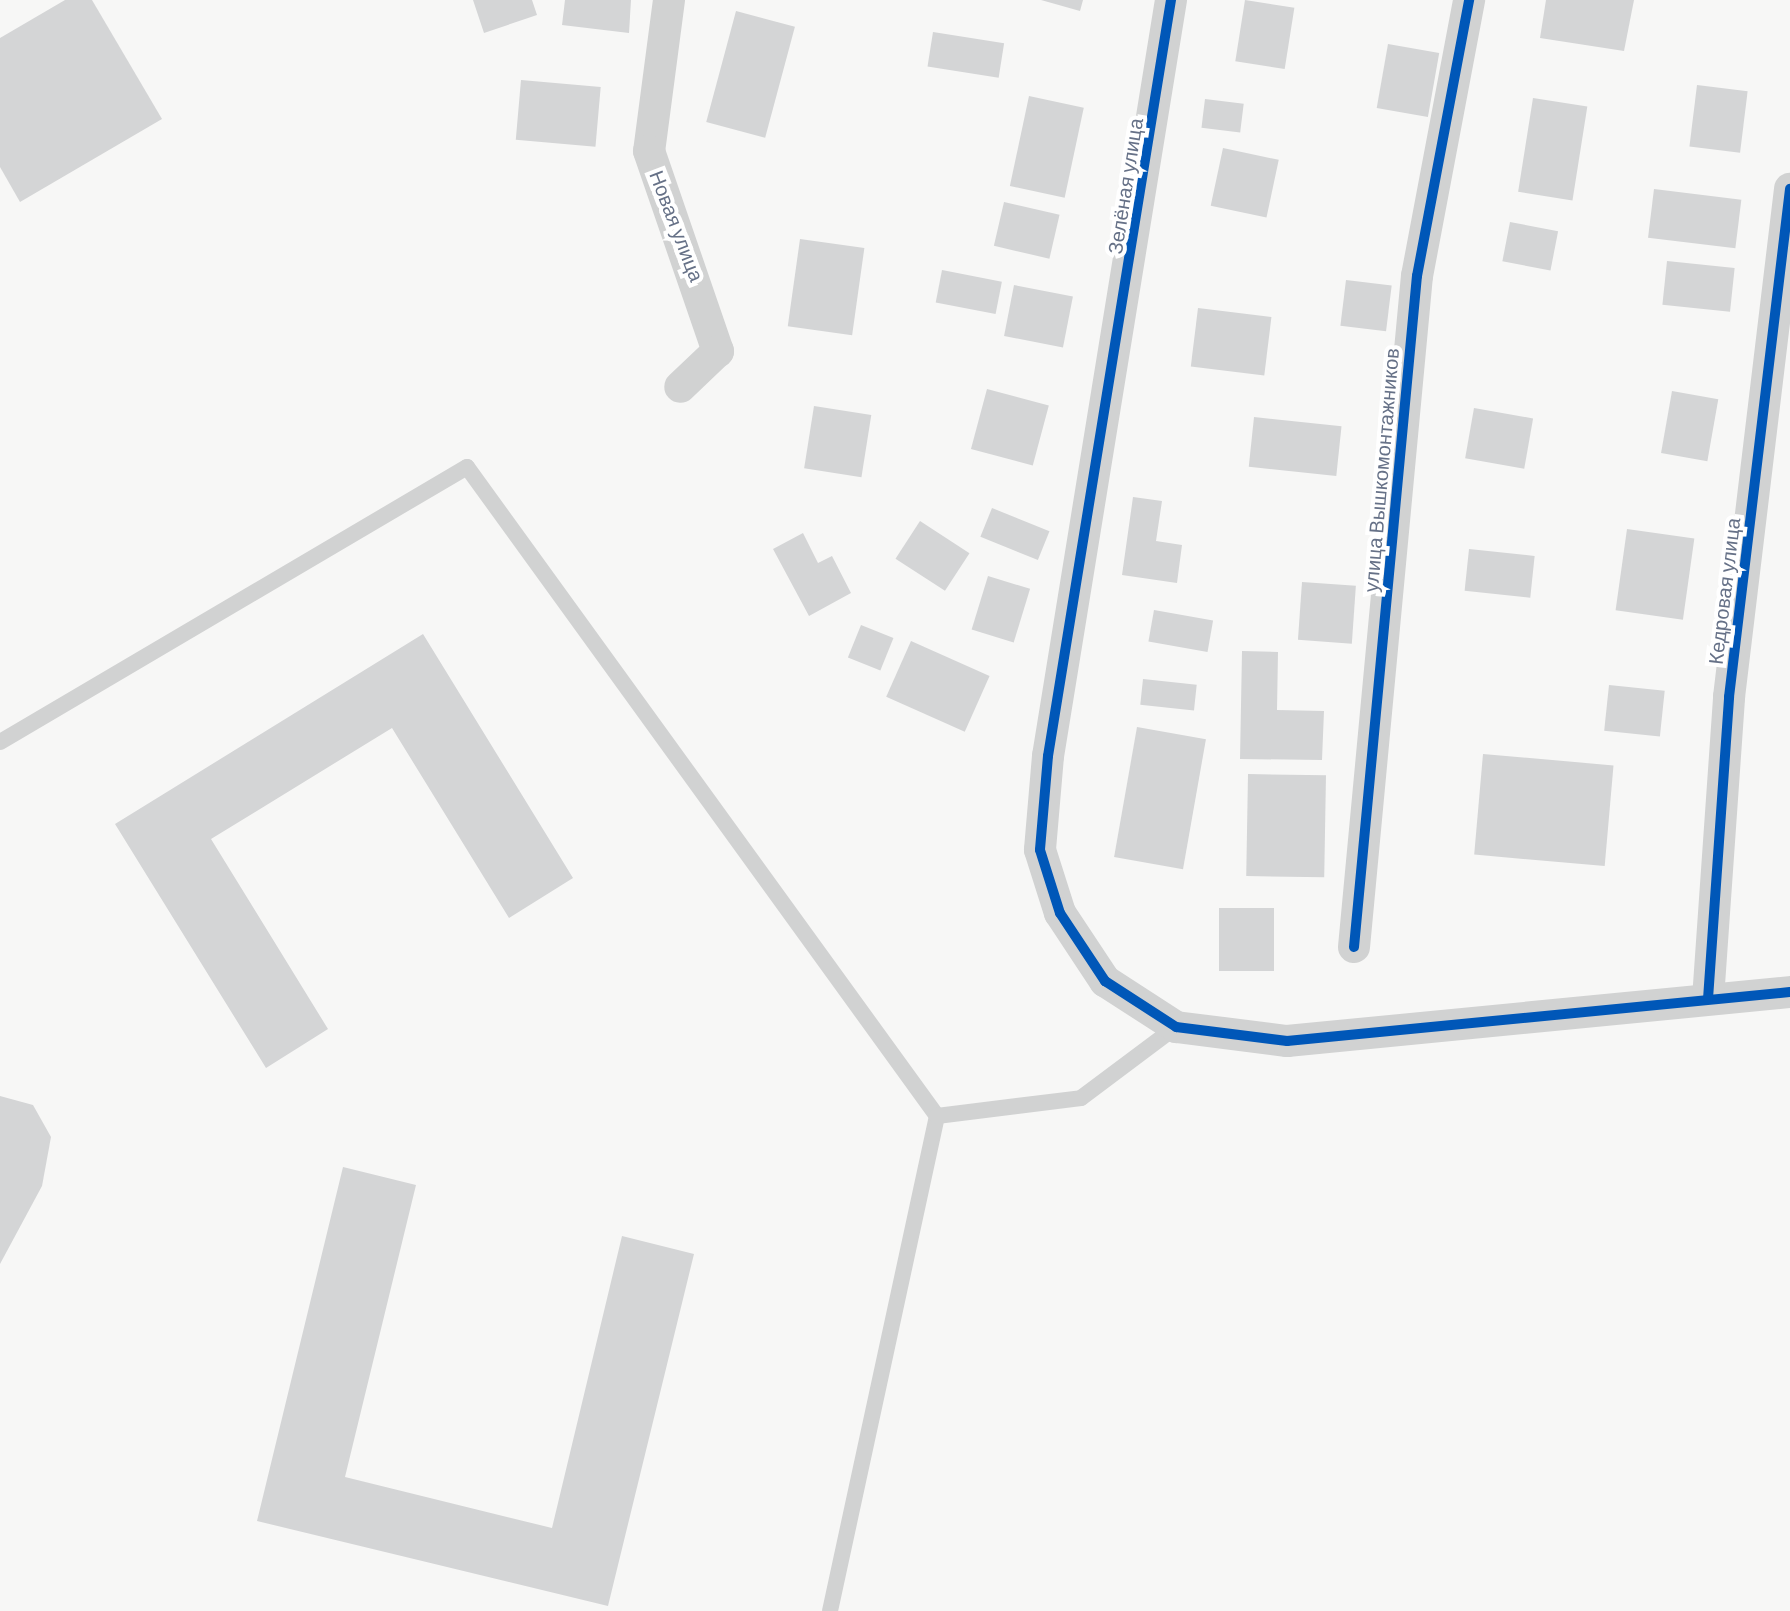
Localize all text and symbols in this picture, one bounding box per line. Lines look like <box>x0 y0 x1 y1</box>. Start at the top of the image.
street label: Зелёная улица <box>1102 116 1148 256</box>
street label: Новая улица <box>645 167 709 285</box>
street label: улица Вышкомонтажников <box>1358 347 1404 593</box>
street label: Кедровая улица <box>1703 516 1745 666</box>

